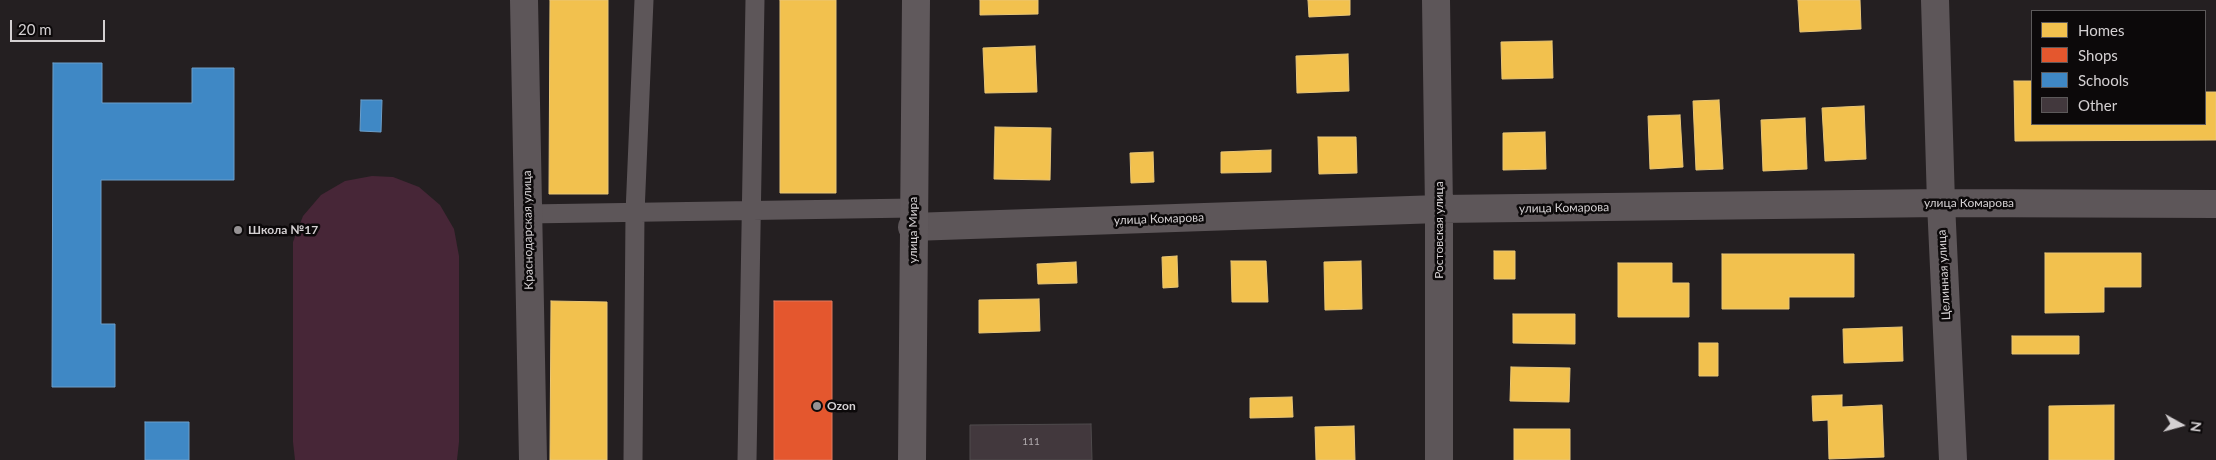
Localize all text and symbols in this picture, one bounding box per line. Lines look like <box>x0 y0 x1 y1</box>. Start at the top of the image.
scale bar <box>12 10 108 42</box>
legend <box>2031 10 2206 125</box>
text: 20 m <box>18 20 52 38</box>
text: Homes <box>2078 21 2124 39</box>
text: Shops <box>2078 46 2118 64</box>
text: Schools <box>2078 71 2129 89</box>
text: Other <box>2078 96 2117 114</box>
street label: Краснодарская улица <box>520 170 536 290</box>
street label: Ростовская улица <box>1432 181 1446 279</box>
street label: улица Комарова <box>1924 196 2014 210</box>
street label: улица Мира <box>906 197 920 263</box>
street label: улица Комарова <box>1519 200 1609 216</box>
street label: улица Комарова <box>1114 210 1204 228</box>
place label: Школа №17 <box>248 223 318 237</box>
marker: Школа №17 <box>232 224 244 236</box>
street label: Целинная улица <box>1934 229 1954 321</box>
place label: Ozon <box>827 399 856 413</box>
marker: Ozon <box>811 400 823 412</box>
north arrow <box>2156 400 2206 450</box>
text: N <box>2187 420 2205 433</box>
house number: 111 <box>1022 436 1040 448</box>

